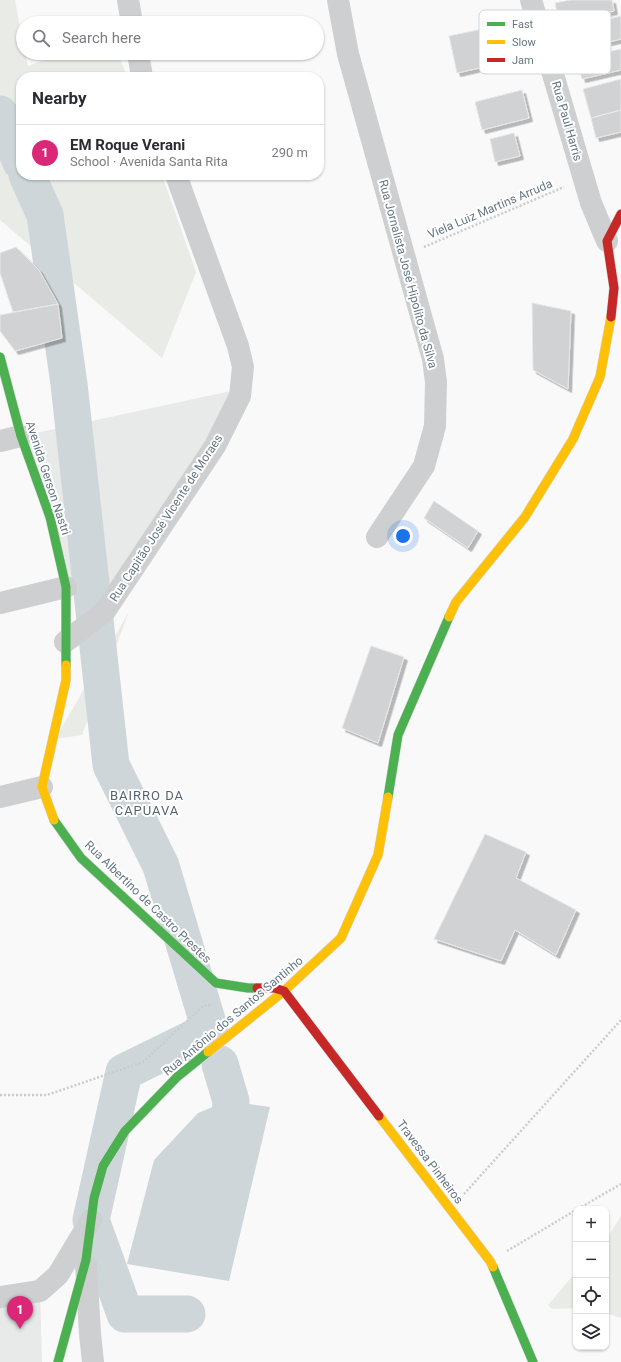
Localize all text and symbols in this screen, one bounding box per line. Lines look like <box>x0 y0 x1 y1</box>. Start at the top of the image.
legend <box>479 10 611 74</box>
search box <box>16 16 324 60</box>
text: Fast <box>512 18 534 31</box>
icon: search <box>30 27 52 49</box>
text: Search here <box>62 29 141 47</box>
text: Slow <box>512 36 536 49</box>
text: Jam <box>512 54 534 67</box>
street label: Rua Paul Harris <box>549 79 585 163</box>
text: Nearby <box>32 88 87 108</box>
text: EM Roque Verani <box>70 136 185 154</box>
text: 1 <box>41 145 49 160</box>
text: 290 m <box>271 145 308 160</box>
text: School · Avenida Santa Rita <box>70 154 228 169</box>
street label: Viela Luiz Martins Arruda <box>426 176 554 242</box>
street label: Rua Jornalista José Hipolito da Silva <box>376 178 440 370</box>
street label: Avenida Gerson Nastri <box>23 419 73 537</box>
street label: Rua Capitão José Vicente de Moraes <box>107 432 225 604</box>
your location <box>393 526 413 546</box>
district label: BAIRRO DA CAPUAVA <box>110 788 184 818</box>
street label: Rua Albertino de Castro Prestes <box>82 838 214 966</box>
street label: Rua Antônio dos Santos Santinho <box>160 953 306 1079</box>
street label: Travessa Pinheiros <box>394 1117 466 1207</box>
map controls <box>573 1206 609 1350</box>
button: + <box>573 1206 609 1242</box>
button: − <box>573 1242 609 1278</box>
button: locate <box>573 1278 609 1314</box>
pin: 1 <box>7 1296 33 1329</box>
button: layers <box>573 1314 609 1350</box>

